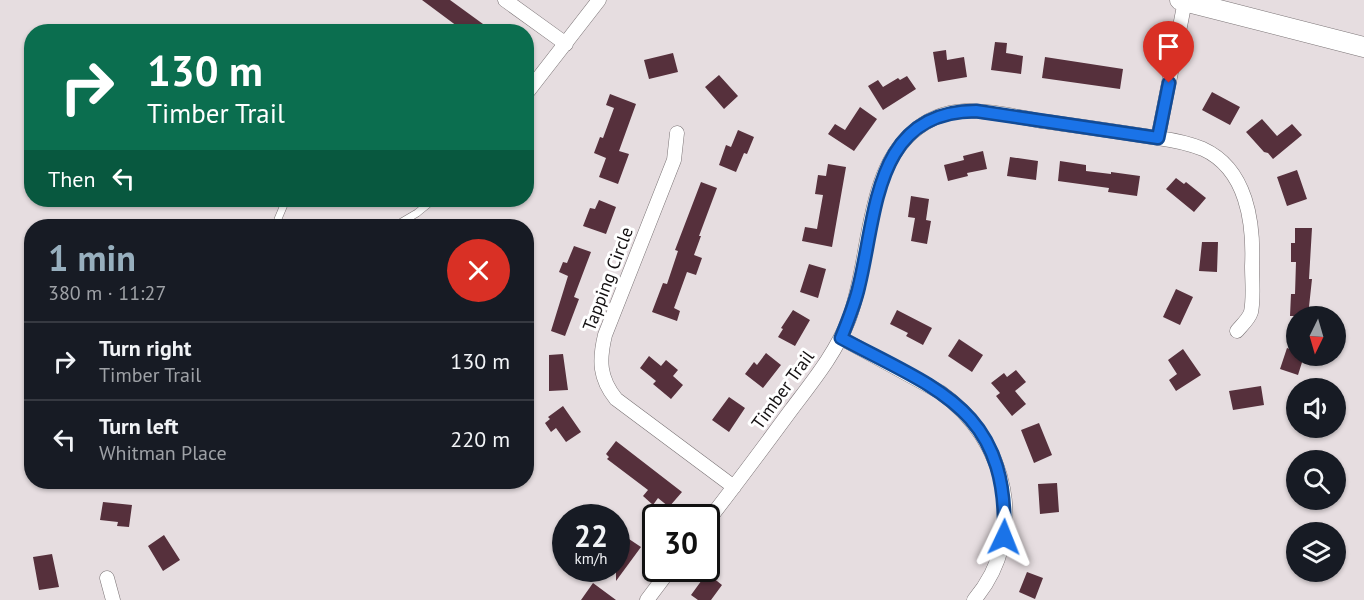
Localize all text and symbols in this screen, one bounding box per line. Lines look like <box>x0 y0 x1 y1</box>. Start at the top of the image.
pin <box>1143 21 1194 83</box>
icon: arrive <box>1152 30 1185 63</box>
text: 130 m <box>147 43 263 98</box>
icon: right <box>48 48 126 126</box>
text: Timber Trail <box>147 96 285 130</box>
icon: left <box>107 162 140 195</box>
text: Then <box>48 165 95 193</box>
street label: Tapping Circle <box>577 224 638 334</box>
text: 1 min <box>48 234 136 281</box>
button: close <box>447 239 510 302</box>
text: 380 m · 11:27 <box>48 280 166 306</box>
north arrow <box>1286 306 1346 366</box>
map controls <box>1286 306 1346 582</box>
text: Turn right <box>99 334 191 362</box>
icon: right <box>48 345 81 378</box>
street label: Timber Trail <box>746 345 819 434</box>
text: 130 m <box>450 347 510 375</box>
text: Timber Trail <box>99 362 201 388</box>
button: sound <box>1286 378 1346 438</box>
text: Turn left <box>99 412 179 440</box>
icon: left <box>48 423 81 456</box>
text: 220 m <box>450 425 510 453</box>
text: Whitman Place <box>99 440 227 466</box>
button: search <box>1286 450 1346 510</box>
speed limit sign: 30 <box>642 504 720 582</box>
position arrow <box>972 505 1036 569</box>
text: 22 <box>574 516 608 555</box>
button: layers <box>1286 522 1346 582</box>
text: km/h <box>575 549 607 568</box>

